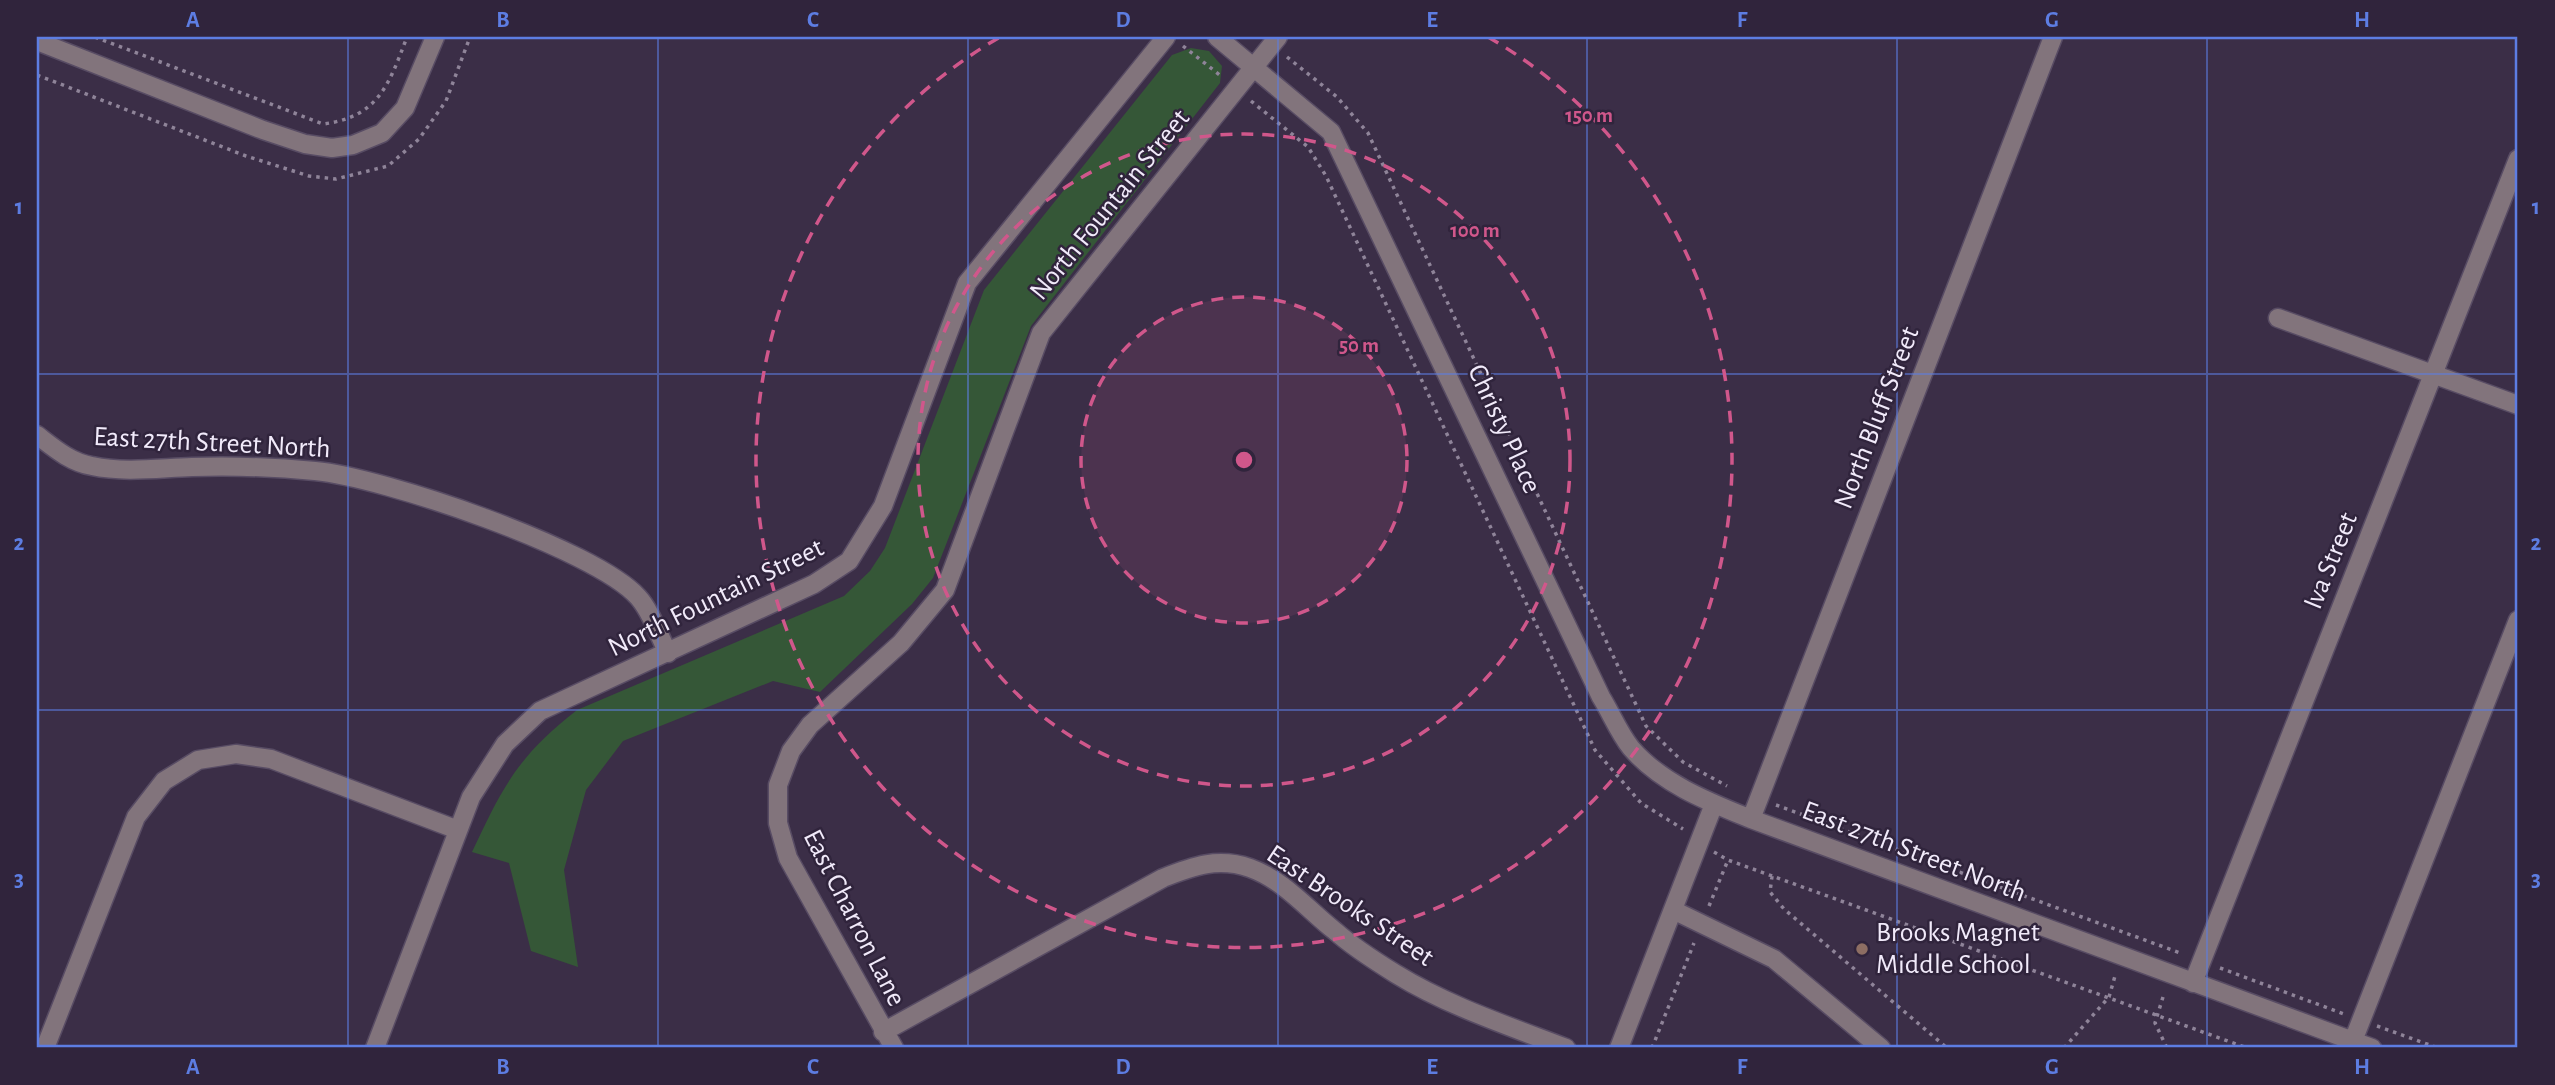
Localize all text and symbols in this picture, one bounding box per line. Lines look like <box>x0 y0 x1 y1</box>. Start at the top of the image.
text: A <box>186 9 200 32</box>
text: B <box>496 9 510 32</box>
text: C <box>807 9 819 32</box>
text: D <box>1115 9 1131 32</box>
text: E <box>1426 9 1438 32</box>
text: F <box>1737 9 1748 32</box>
text: G <box>2045 9 2059 32</box>
text: H <box>2354 9 2370 32</box>
street label: North Fountain Street <box>1025 104 1195 306</box>
text: 150 m <box>1565 105 1613 126</box>
text: 1 <box>15 196 23 219</box>
text: 1 <box>2532 196 2540 219</box>
text: 100 m <box>1450 220 1500 241</box>
street label: North Bluff Street <box>1829 323 1925 513</box>
text: 50 m <box>1339 335 1379 356</box>
street label: Christy Place <box>1462 360 1546 498</box>
street label: East 27th Street North <box>93 423 331 463</box>
centre of rings <box>1232 448 1256 472</box>
street label: Iva Street <box>2299 509 2363 613</box>
text: 2 <box>14 532 25 555</box>
text: 2 <box>2531 532 2542 555</box>
street label: North Fountain Street <box>604 534 828 662</box>
street label: East 27th Street North <box>1798 796 2030 908</box>
street label: East Charron Lane <box>798 825 910 1011</box>
street label: East Brooks Street <box>1261 840 1439 972</box>
text: 3 <box>14 868 24 891</box>
text: 3 <box>2531 868 2541 891</box>
place label: Brooks Magnet Middle School <box>1876 919 2040 979</box>
marker: Brooks Magnet Middle School <box>1854 941 1870 957</box>
text: A <box>186 1056 200 1079</box>
text: B <box>496 1056 510 1079</box>
text: C <box>807 1056 819 1079</box>
text: D <box>1115 1056 1131 1079</box>
text: E <box>1426 1056 1438 1079</box>
text: F <box>1737 1056 1748 1079</box>
text: G <box>2045 1056 2059 1079</box>
text: H <box>2354 1056 2370 1079</box>

